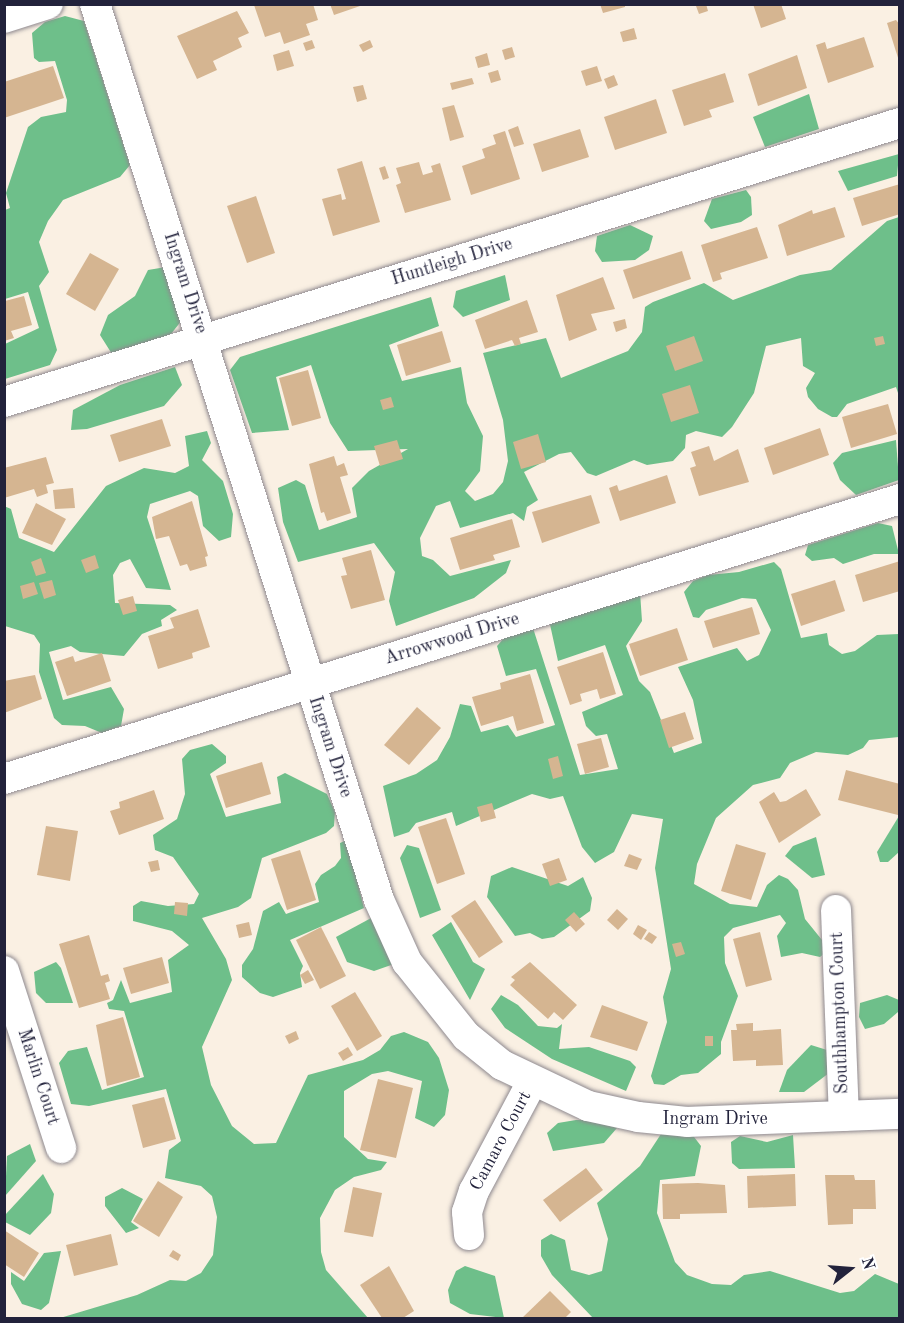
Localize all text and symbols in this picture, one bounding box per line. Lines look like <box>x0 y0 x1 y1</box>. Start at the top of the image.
street label: Ingram Drive <box>158 230 212 336</box>
street label: Huntleigh Drive <box>389 233 515 291</box>
street label: Arrowwood Drive <box>382 608 522 670</box>
street label: Ingram Drive <box>303 694 357 800</box>
street label: Southhampton Court <box>826 931 854 1095</box>
street label: Marlin Court <box>12 1026 64 1128</box>
street label: Camaro Court <box>466 1087 536 1195</box>
street label: Ingram Drive <box>662 1108 768 1130</box>
north arrow <box>820 1239 880 1299</box>
text: N <box>858 1256 877 1272</box>

